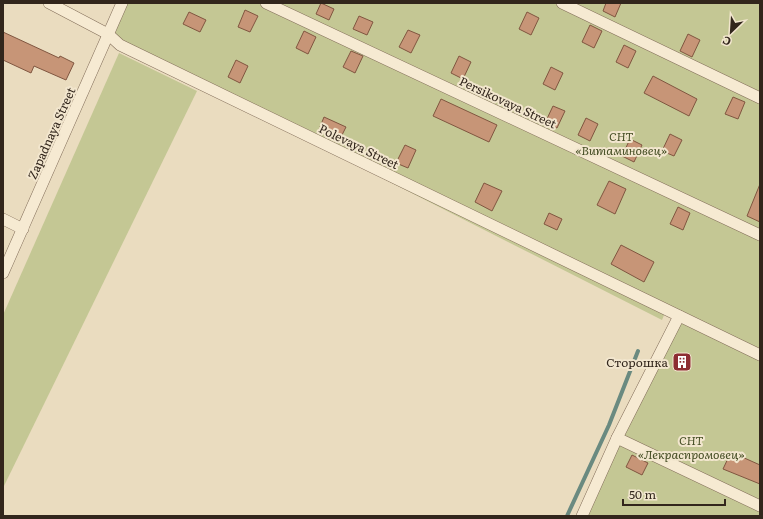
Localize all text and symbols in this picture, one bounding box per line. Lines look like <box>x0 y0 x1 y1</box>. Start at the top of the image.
north arrow <box>711 12 751 52</box>
text: С <box>719 33 733 51</box>
street label: Persikovaya Street <box>457 72 560 132</box>
street label: Zapadnaya Street <box>23 84 79 182</box>
street label: Polevaya Street <box>316 119 402 173</box>
park label: СНТ «Витаминовец» <box>575 127 667 159</box>
building icon: Сторошка <box>671 351 693 373</box>
place label: Сторошка <box>606 353 669 371</box>
park label: СНТ «Лекраспромовец» <box>638 431 744 463</box>
scale bar <box>623 481 725 507</box>
text: 50 m <box>629 485 656 503</box>

